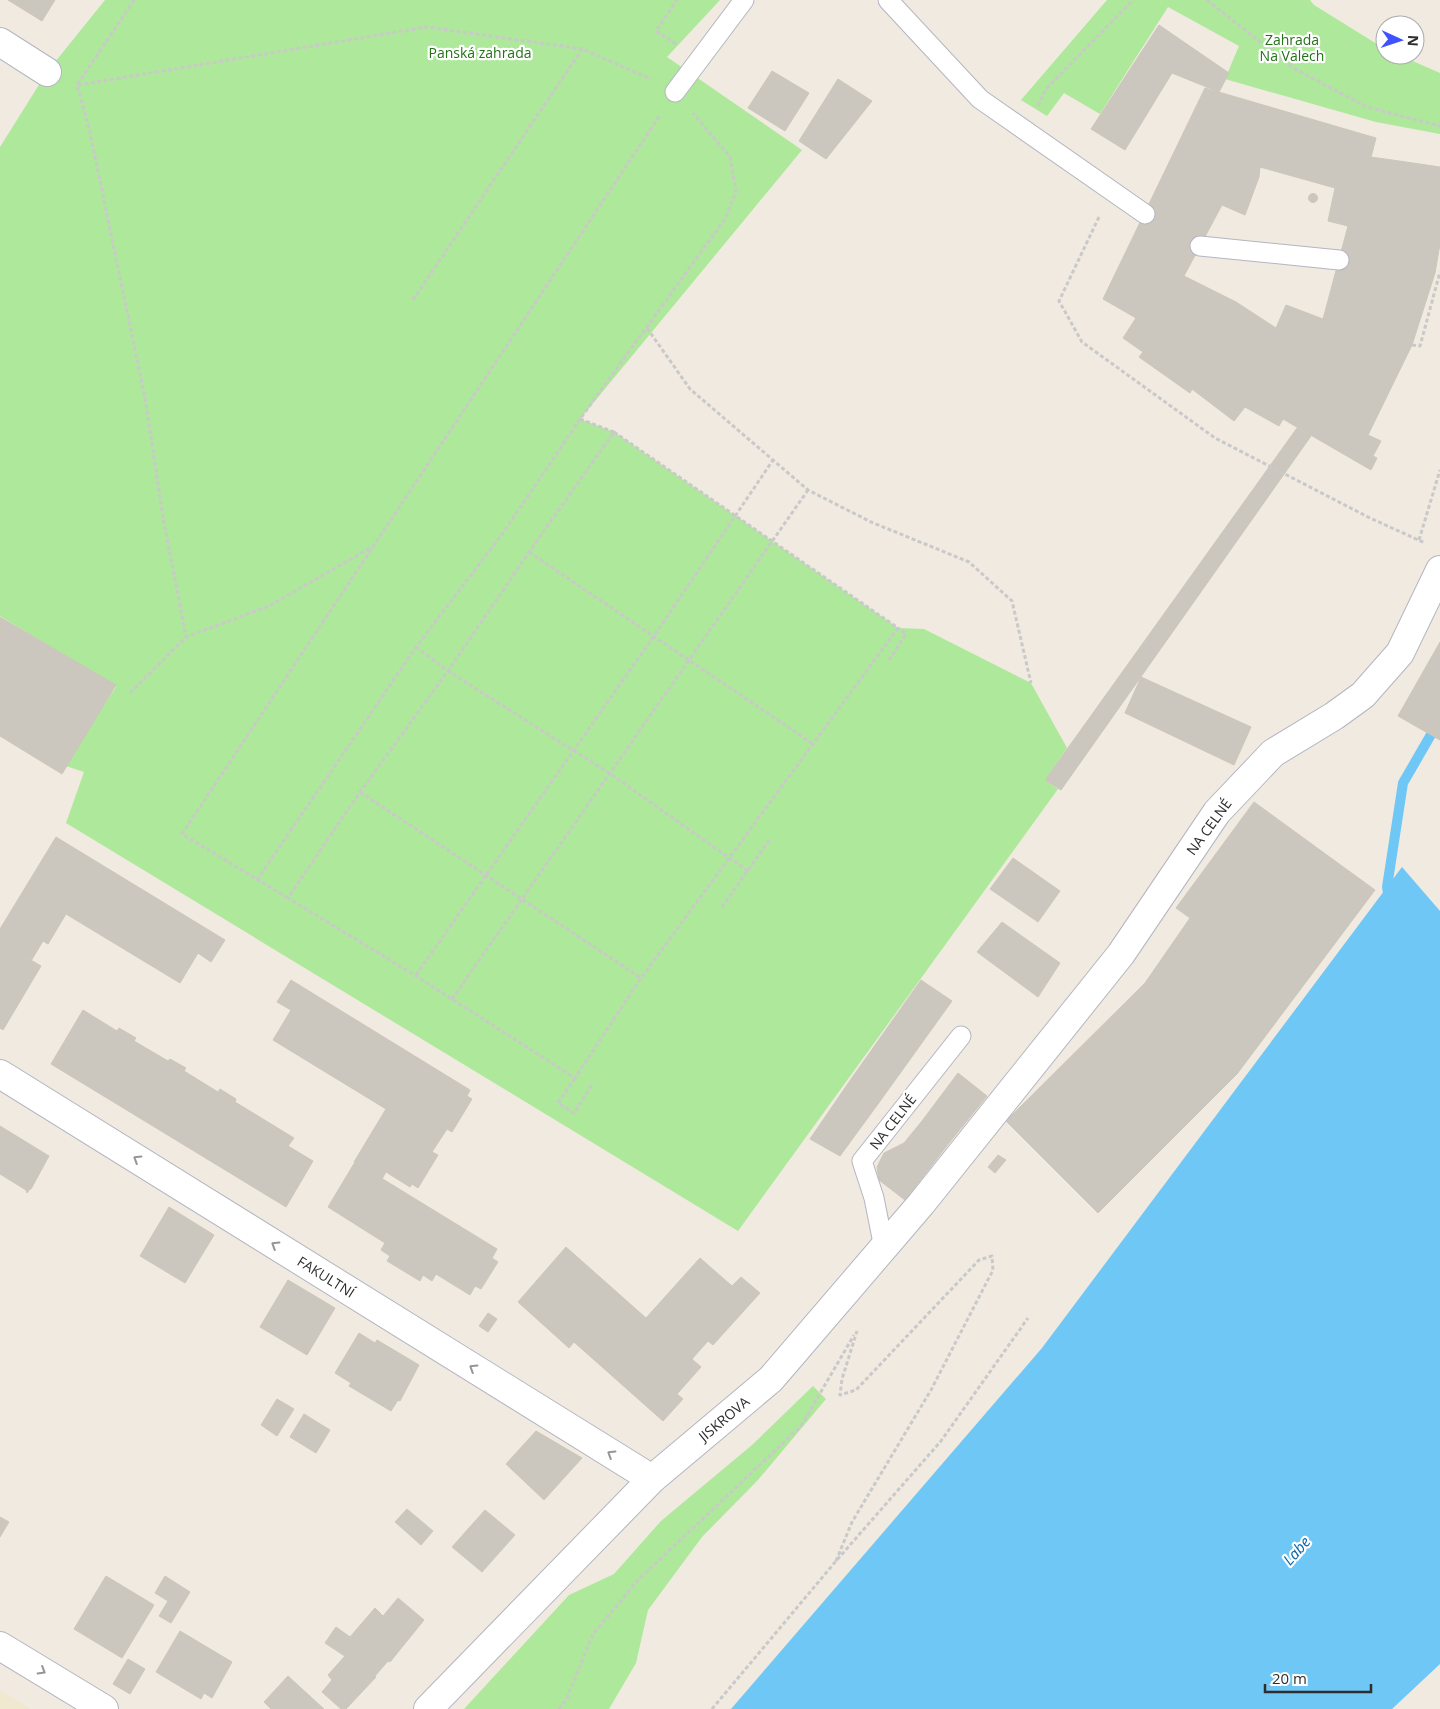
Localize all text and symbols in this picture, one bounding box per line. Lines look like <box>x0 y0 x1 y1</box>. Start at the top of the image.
north arrow <box>1375 15 1425 65</box>
park label: Zahrada Na Valech <box>1260 30 1324 65</box>
text: N <box>1404 35 1423 47</box>
park label: Panská zahrada <box>428 43 532 62</box>
street label: NA CELNÉ <box>1182 795 1235 859</box>
street label: NA CELNÉ <box>865 1090 920 1153</box>
one-way arrow <box>134 1156 143 1166</box>
one-way arrow <box>272 1242 281 1252</box>
street label: FAKULTNÍ <box>294 1251 359 1302</box>
one-way arrow <box>469 1364 478 1374</box>
street label: JISKROVA <box>693 1392 753 1447</box>
one-way arrow <box>607 1450 616 1460</box>
water label: Labe <box>1278 1531 1315 1569</box>
scale bar <box>1265 1662 1371 1694</box>
one-way arrow <box>36 1665 45 1675</box>
text: 20 m <box>1272 1668 1307 1688</box>

